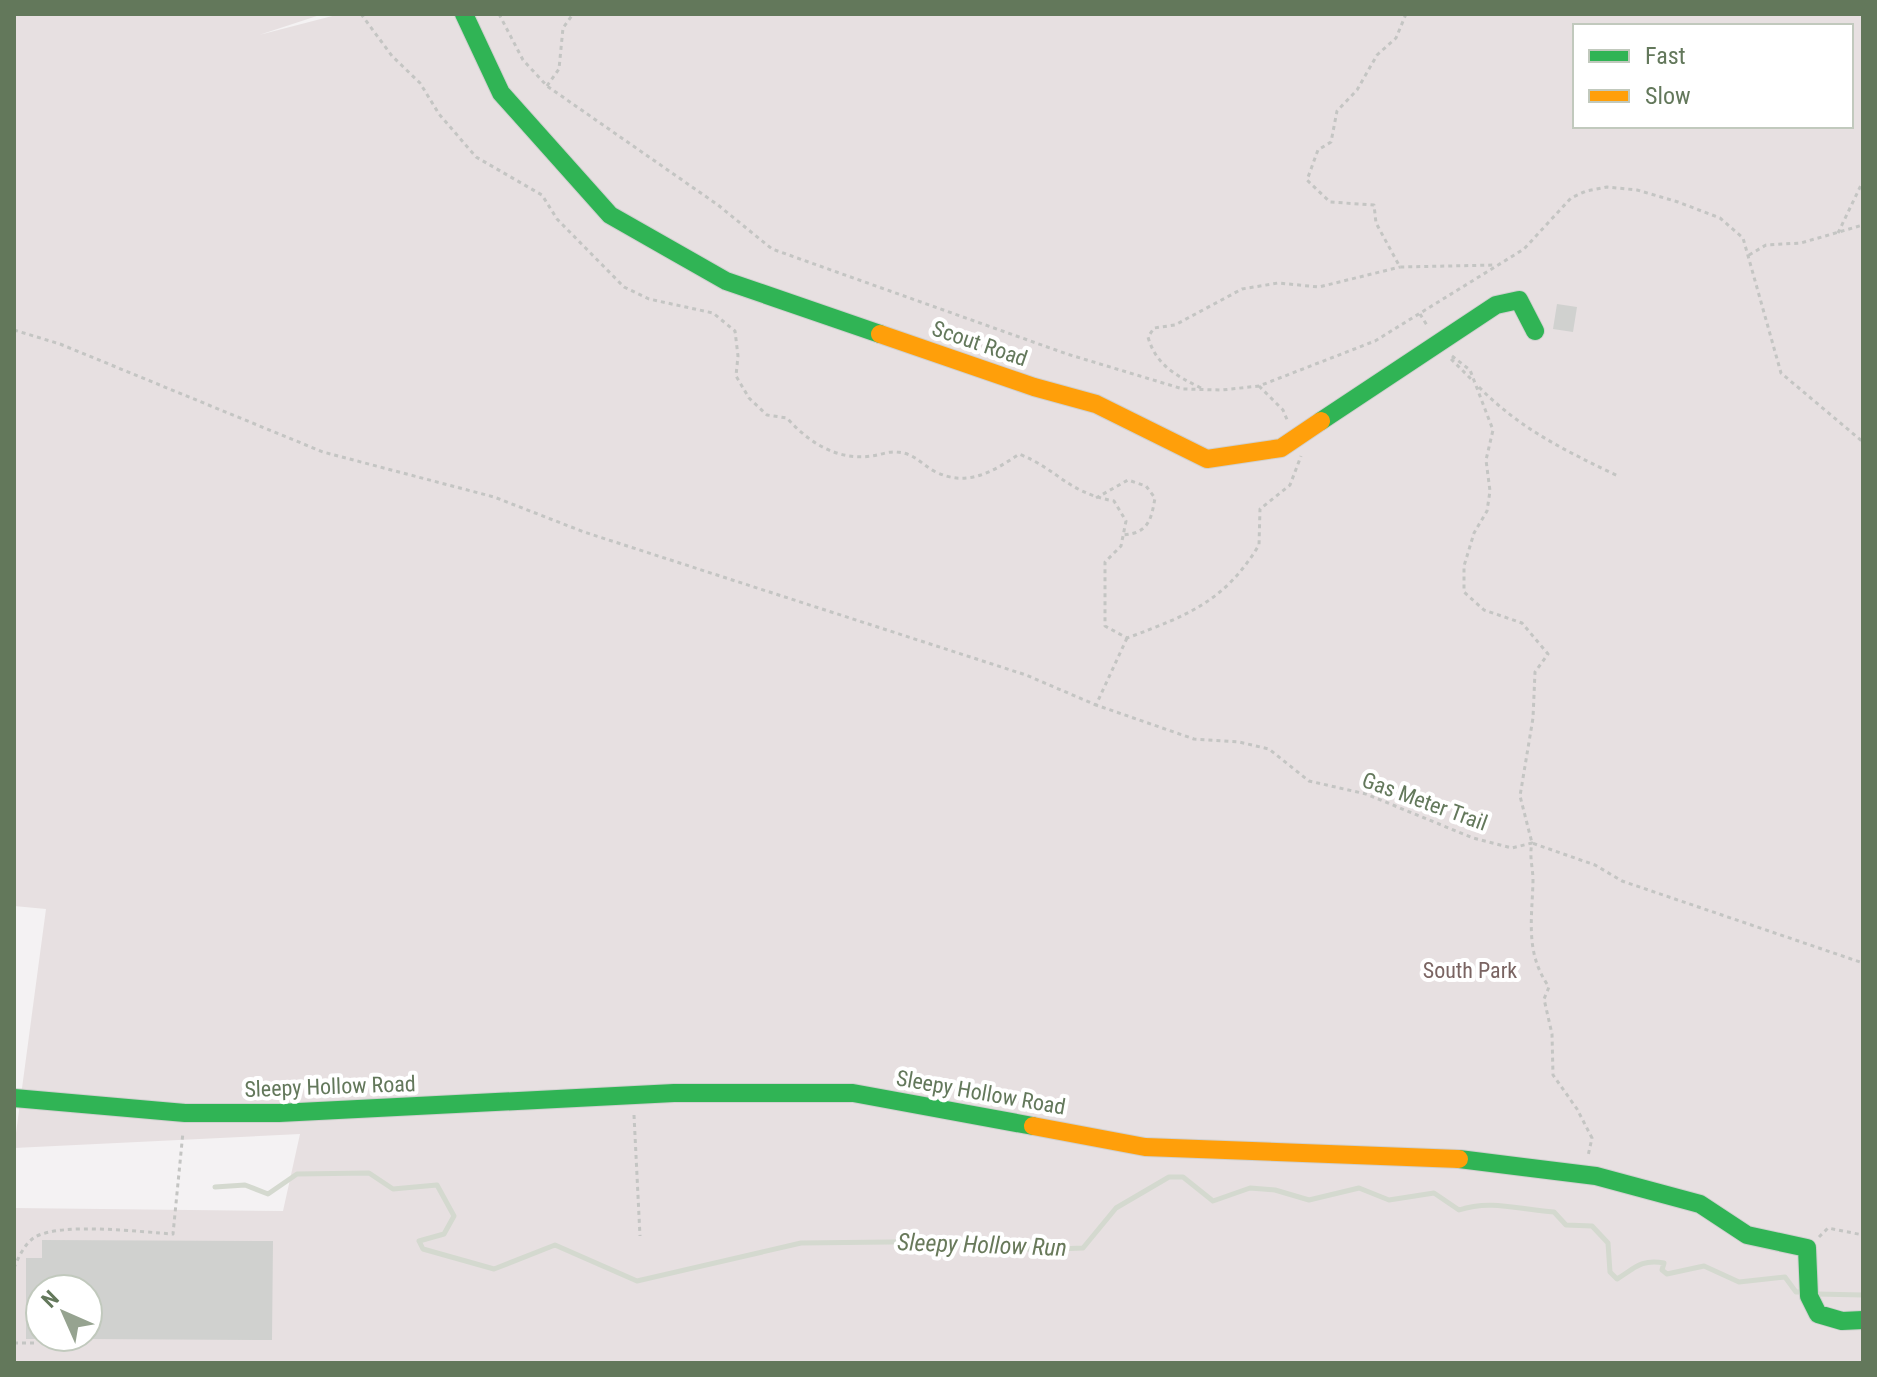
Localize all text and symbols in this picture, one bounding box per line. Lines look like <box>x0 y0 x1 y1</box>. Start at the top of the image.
legend <box>1573 24 1853 128</box>
text: Fast <box>1645 42 1686 70</box>
text: Slow <box>1645 82 1691 110</box>
street label: Scout Road <box>929 316 1031 371</box>
street label: Gas Meter Trail <box>1359 767 1491 836</box>
park label: South Park <box>1423 958 1517 983</box>
street label: Sleepy Hollow Road <box>894 1065 1067 1120</box>
street label: Sleepy Hollow Road <box>244 1071 416 1102</box>
water label: Sleepy Hollow Run <box>897 1228 1067 1262</box>
north arrow <box>24 1273 104 1353</box>
text: N <box>37 1286 64 1313</box>

